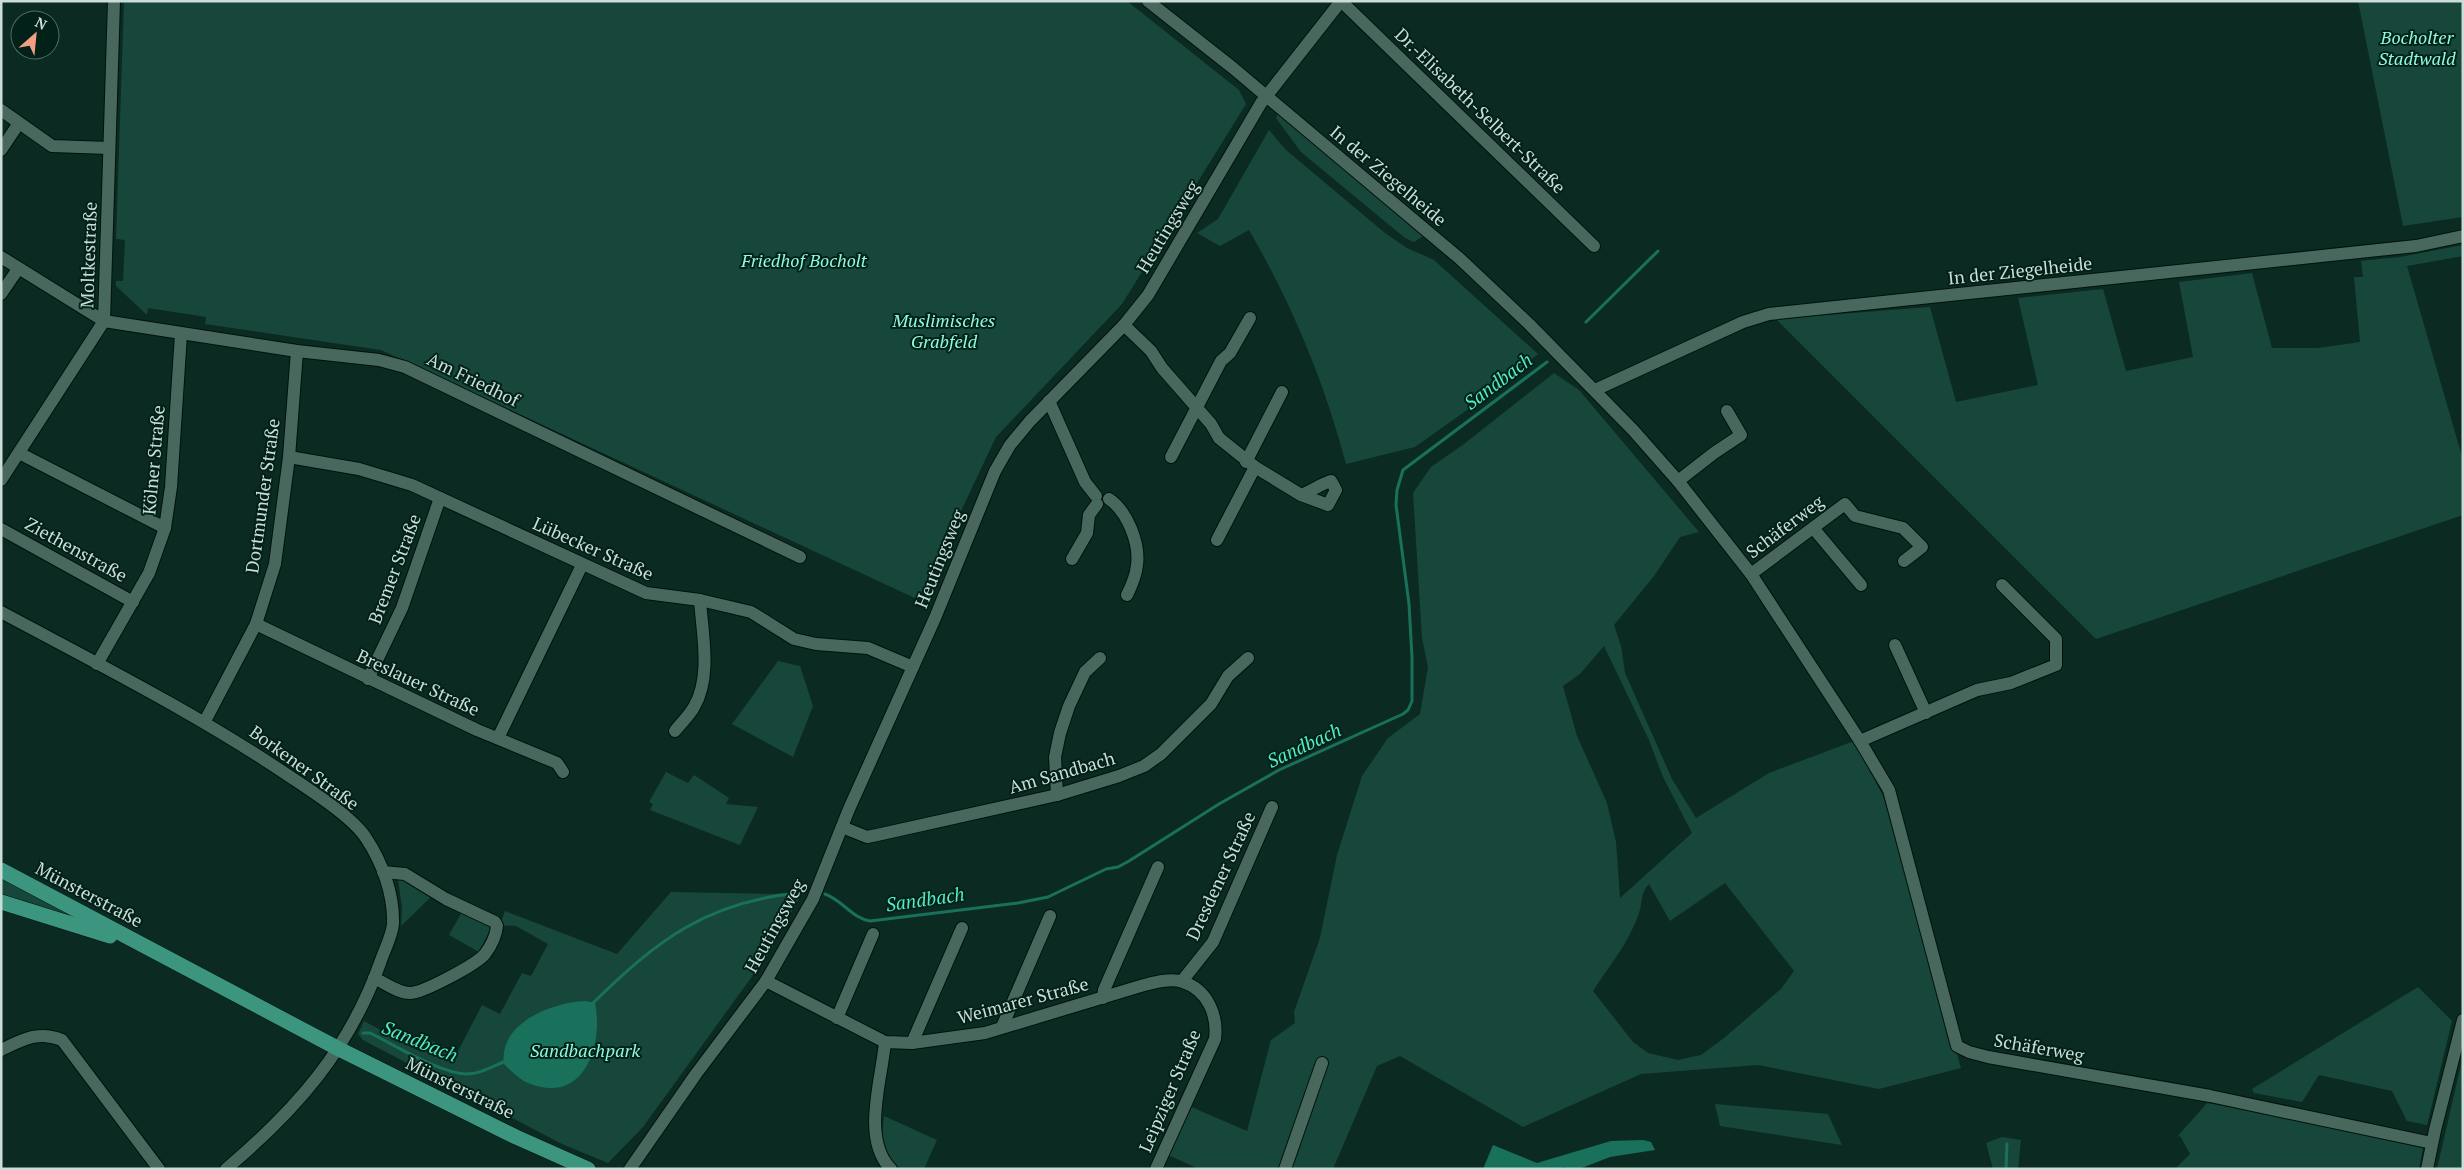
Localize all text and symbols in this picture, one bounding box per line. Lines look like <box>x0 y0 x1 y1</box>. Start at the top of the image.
north arrow <box>10 10 60 60</box>
text: N <box>32 12 51 34</box>
street label: Dr.-Elisabeth-Selbert-Straße <box>1390 22 1571 198</box>
park label: Bocholter Stadtwald <box>2378 25 2456 70</box>
street label: In der Ziegelheide <box>1325 119 1452 231</box>
street label: Heutingsweg <box>1130 175 1204 277</box>
street label: Moltkestraße <box>74 201 102 309</box>
park label: Friedhof Bocholt <box>740 248 868 272</box>
street label: In der Ziegelheide <box>1946 250 2093 290</box>
park label: Muslimisches Grabfeld <box>892 308 995 353</box>
street label: Am Friedhof <box>423 346 525 413</box>
water label: Sandbach <box>1458 347 1537 414</box>
street label: Kölner Straße <box>136 404 170 516</box>
street label: Dortmunder Straße <box>239 417 285 575</box>
street label: Schäferweg <box>1741 489 1828 563</box>
street label: Heutingsweg <box>908 505 970 611</box>
street label: Bremer Straße <box>362 510 426 627</box>
street label: Ziethenstraße <box>21 511 132 587</box>
street label: Lübecker Straße <box>529 511 658 585</box>
street label: Breslauer Straße <box>353 643 484 721</box>
water label: Sandbach <box>1263 716 1345 773</box>
street label: Borkener Straße <box>245 719 364 815</box>
street label: Am Sandbach <box>1006 745 1118 799</box>
street label: Dresdener Straße <box>1180 807 1260 944</box>
street label: Münsterstraße <box>32 856 147 932</box>
street label: Heutingsweg <box>738 874 810 977</box>
water label: Sandbach <box>884 881 966 916</box>
street label: Weimarer Straße <box>955 971 1091 1029</box>
water label: Sandbach <box>379 1014 462 1067</box>
street label: Leipziger Straße <box>1132 1026 1206 1156</box>
street label: Schäferweg <box>1992 1027 2087 1067</box>
park label: Sandbachpark <box>530 1038 640 1062</box>
street label: Münsterstraße <box>402 1050 519 1124</box>

